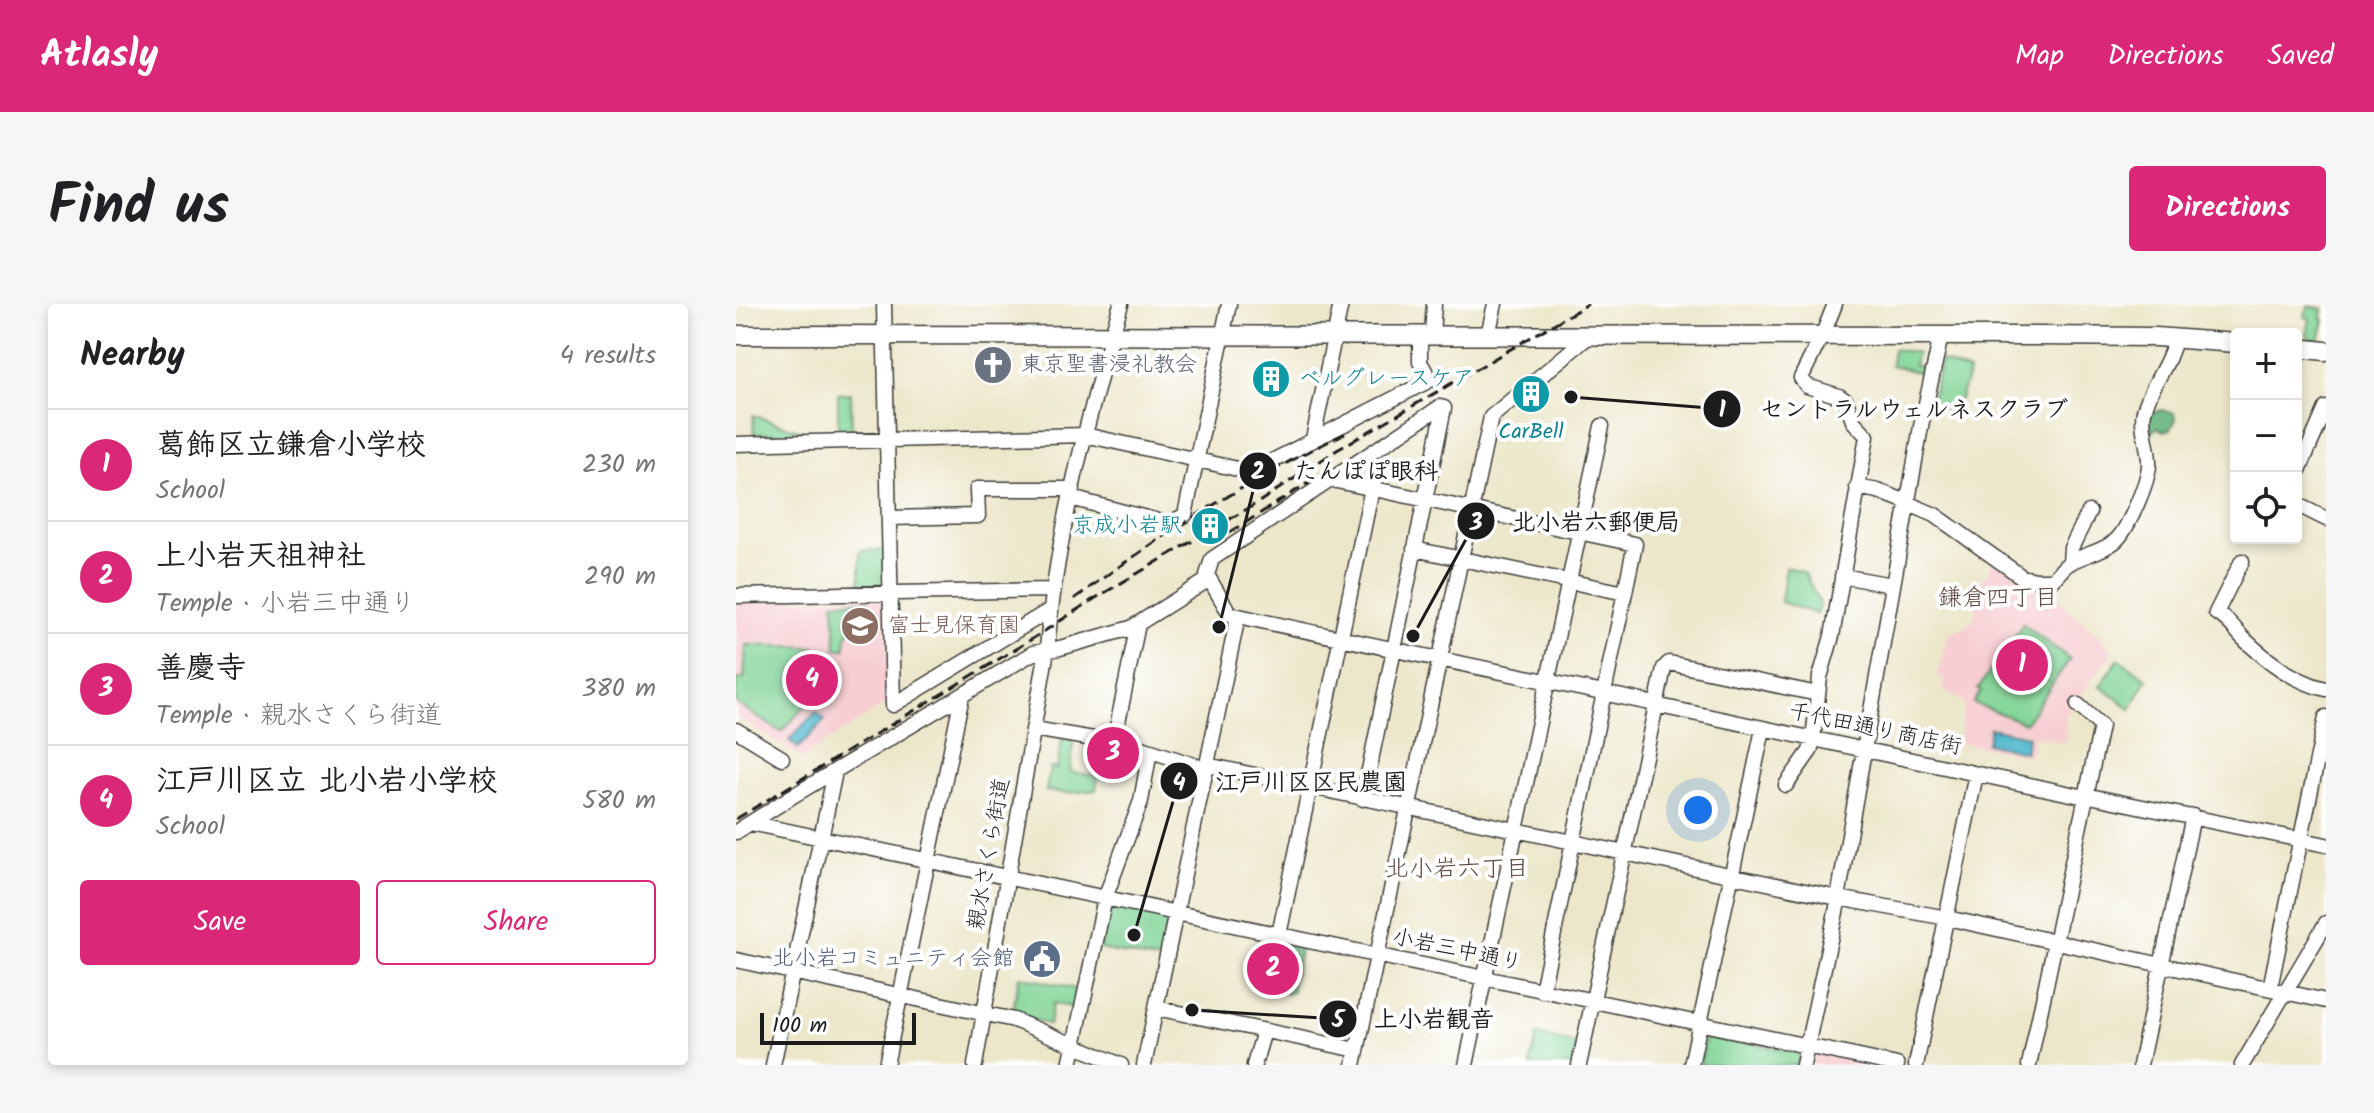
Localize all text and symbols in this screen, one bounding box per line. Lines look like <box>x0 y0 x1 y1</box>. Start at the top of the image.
text: Atlasly <box>40 26 158 86</box>
text: Map <box>2015 34 2064 79</box>
text: Directions <box>2108 34 2224 79</box>
text: Saved <box>2268 34 2334 79</box>
text: Find us <box>48 163 229 253</box>
button: Directions <box>2129 166 2326 251</box>
map controls <box>2230 328 2302 544</box>
button: + <box>2230 328 2302 400</box>
text: Nearby <box>80 329 185 383</box>
text: 4 results <box>560 335 656 377</box>
church icon: 東京聖書浸礼教会 <box>972 344 1014 386</box>
place label: 東京聖書浸礼教会 <box>1021 348 1197 383</box>
building icon: ベルグレースケア <box>1250 358 1292 400</box>
place label: ベルグレースケア <box>1299 362 1475 397</box>
building icon: CarBell <box>1510 373 1552 415</box>
callout: セントラルウェルネスクラブ <box>1702 385 2086 433</box>
text: 1 <box>1718 391 1726 430</box>
text: セントラルウェルネスクラブ <box>1760 391 2068 430</box>
button: − <box>2230 400 2302 472</box>
place label: CarBell <box>1498 415 1564 450</box>
text: 葛飾区立鎌倉小学校 <box>156 422 426 470</box>
text: 1 <box>102 444 110 486</box>
text: 230 m <box>582 444 656 486</box>
callout: たんぽぽ眼科 <box>1238 447 1454 495</box>
text: 2 <box>1251 453 1265 492</box>
text: たんぽぽ眼科 <box>1294 453 1438 492</box>
text: School <box>156 470 225 512</box>
button: locate <box>2230 472 2302 544</box>
callout: 北小岩六郵便局 <box>1456 497 1696 545</box>
text: 3 <box>1468 504 1483 543</box>
text: 北小岩六郵便局 <box>1512 504 1680 543</box>
building icon: 京成小岩駅 <box>1189 505 1231 547</box>
place label: 京成小岩駅 <box>1072 509 1182 544</box>
text: 上小岩天祖神社 <box>156 533 366 581</box>
text: 2 <box>98 556 114 598</box>
text: 290 m <box>584 556 656 598</box>
district label: 鎌倉四丁目 <box>1938 579 2058 618</box>
text: Temple · 小岩三中通り <box>156 583 416 625</box>
school or university icon: 富士見保育園 <box>839 605 881 647</box>
place label: 富士見保育園 <box>888 609 1020 644</box>
pin: 1 <box>1996 635 2048 695</box>
text: 善慶寺 <box>156 645 246 693</box>
pin: 4 <box>786 650 838 710</box>
text: 3 <box>99 668 113 710</box>
text: 380 m <box>581 668 656 710</box>
text: Temple · 親水さくら街道 <box>156 695 442 737</box>
street label: 千代田通り商店街 <box>1785 695 1965 765</box>
pin: 3 <box>1087 723 1139 783</box>
callout: 江戸川区区民農園 <box>1159 757 1423 805</box>
text: 江戸川区立 北小岩小学校 <box>156 758 498 806</box>
text: 4 <box>1172 764 1186 803</box>
text: 江戸川区区民農園 <box>1215 764 1407 803</box>
street label: 親水さくら街道 <box>959 775 1021 933</box>
text: 4 <box>99 780 113 822</box>
text: 580 m <box>582 780 656 822</box>
your location <box>1678 790 1718 830</box>
text: School <box>156 806 225 848</box>
district label: 北小岩六丁目 <box>1385 850 1529 889</box>
button: Save <box>80 880 360 965</box>
button: Share <box>376 880 656 965</box>
street label: 小岩三中通り <box>1389 920 1525 982</box>
public building icon: 北小岩コミュニティ会館 <box>1021 938 1063 980</box>
pin: 2 <box>1247 939 1299 999</box>
place label: 北小岩コミュニティ会館 <box>772 942 1014 977</box>
callout: 上小岩観音 <box>1318 995 1510 1043</box>
text: 5 <box>1331 1001 1346 1040</box>
text: 上小岩観音 <box>1374 1001 1494 1040</box>
scale bar <box>760 1009 916 1045</box>
text: 100 m <box>772 1009 827 1044</box>

